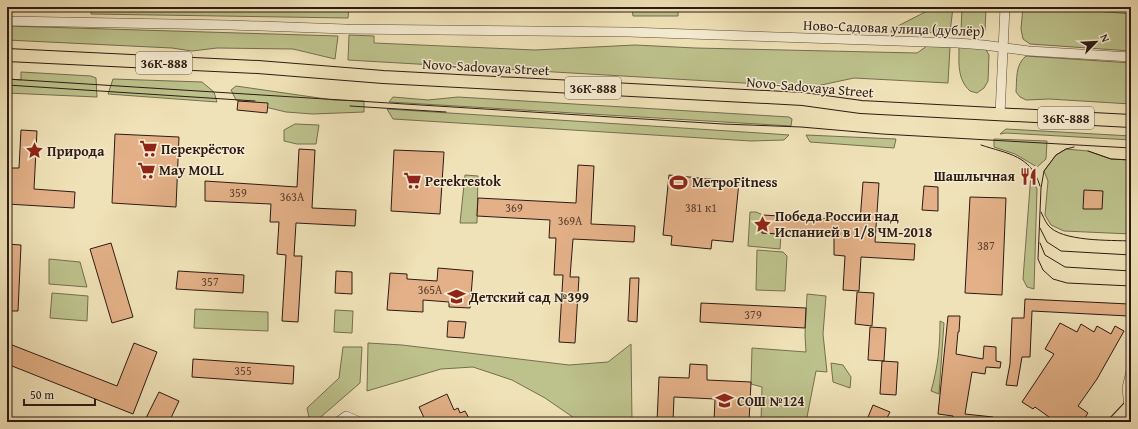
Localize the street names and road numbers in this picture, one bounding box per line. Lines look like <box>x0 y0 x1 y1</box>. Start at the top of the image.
street label: Ново-Садовая улица (дублёр) <box>803 15 985 41</box>
road number: 36К-888 <box>136 52 192 74</box>
street label: Novo-Sadovaya Street <box>422 54 550 80</box>
street label: Novo-Sadovaya Street <box>746 71 874 103</box>
road number: 36К-888 <box>565 77 621 99</box>
road number: 36К-888 <box>1038 107 1094 129</box>

